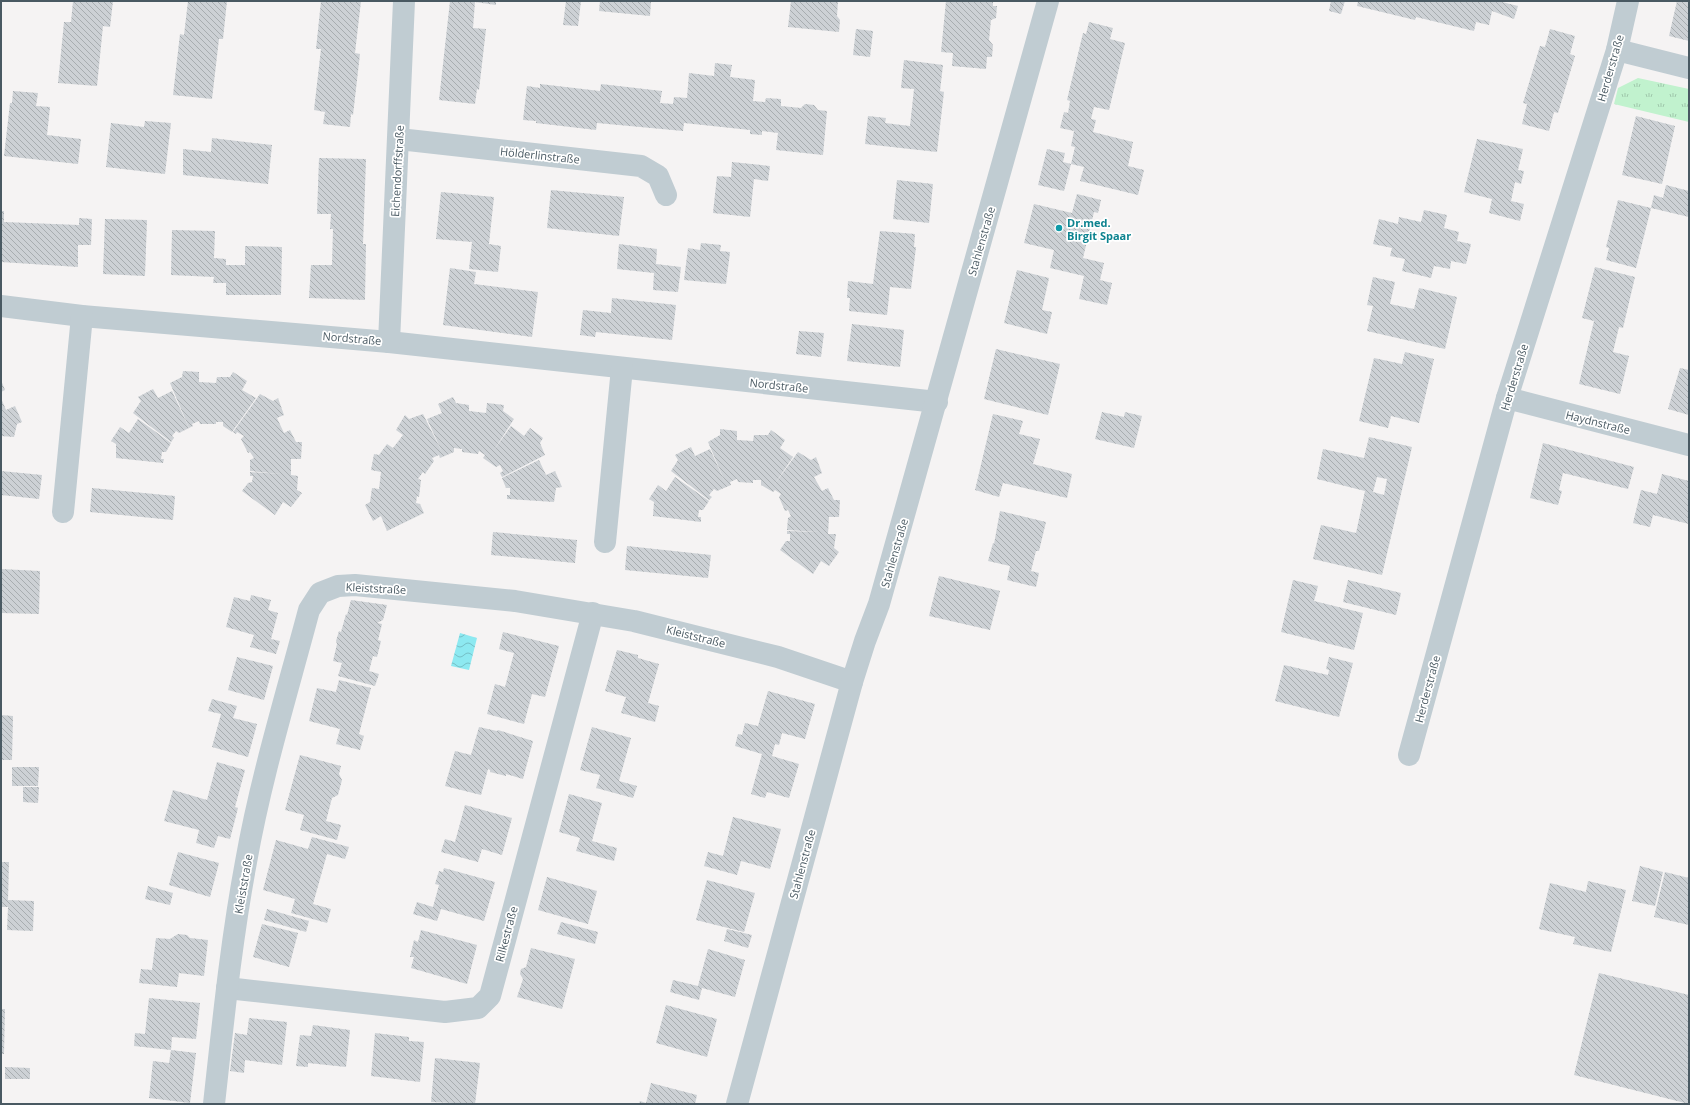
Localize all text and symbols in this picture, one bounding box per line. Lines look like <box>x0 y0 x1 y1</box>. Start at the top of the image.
street label: Herderstraße <box>1593 33 1627 103</box>
street label: Eichendorffstraße <box>387 125 407 217</box>
street label: Hölderlinstraße <box>499 143 581 167</box>
street label: Stahlenstraße <box>964 205 998 277</box>
place label: Dr.med. Birgit Spaar <box>1067 215 1131 243</box>
marker: Dr.med. Birgit Spaar <box>1054 223 1064 233</box>
street label: Nordstraße <box>322 328 382 348</box>
street label: Herderstraße <box>1497 342 1531 412</box>
street label: Nordstraße <box>749 374 809 396</box>
street label: Haydnstraße <box>1564 407 1632 437</box>
street label: Stahlenstraße <box>877 517 911 589</box>
street label: Kleiststraße <box>345 579 407 597</box>
street label: Kleiststraße <box>665 621 727 651</box>
street label: Herderstraße <box>1411 654 1443 724</box>
street label: Stahlenstraße <box>786 828 818 900</box>
street label: Kleiststraße <box>230 853 256 915</box>
street label: Rilkestraße <box>491 904 521 964</box>

